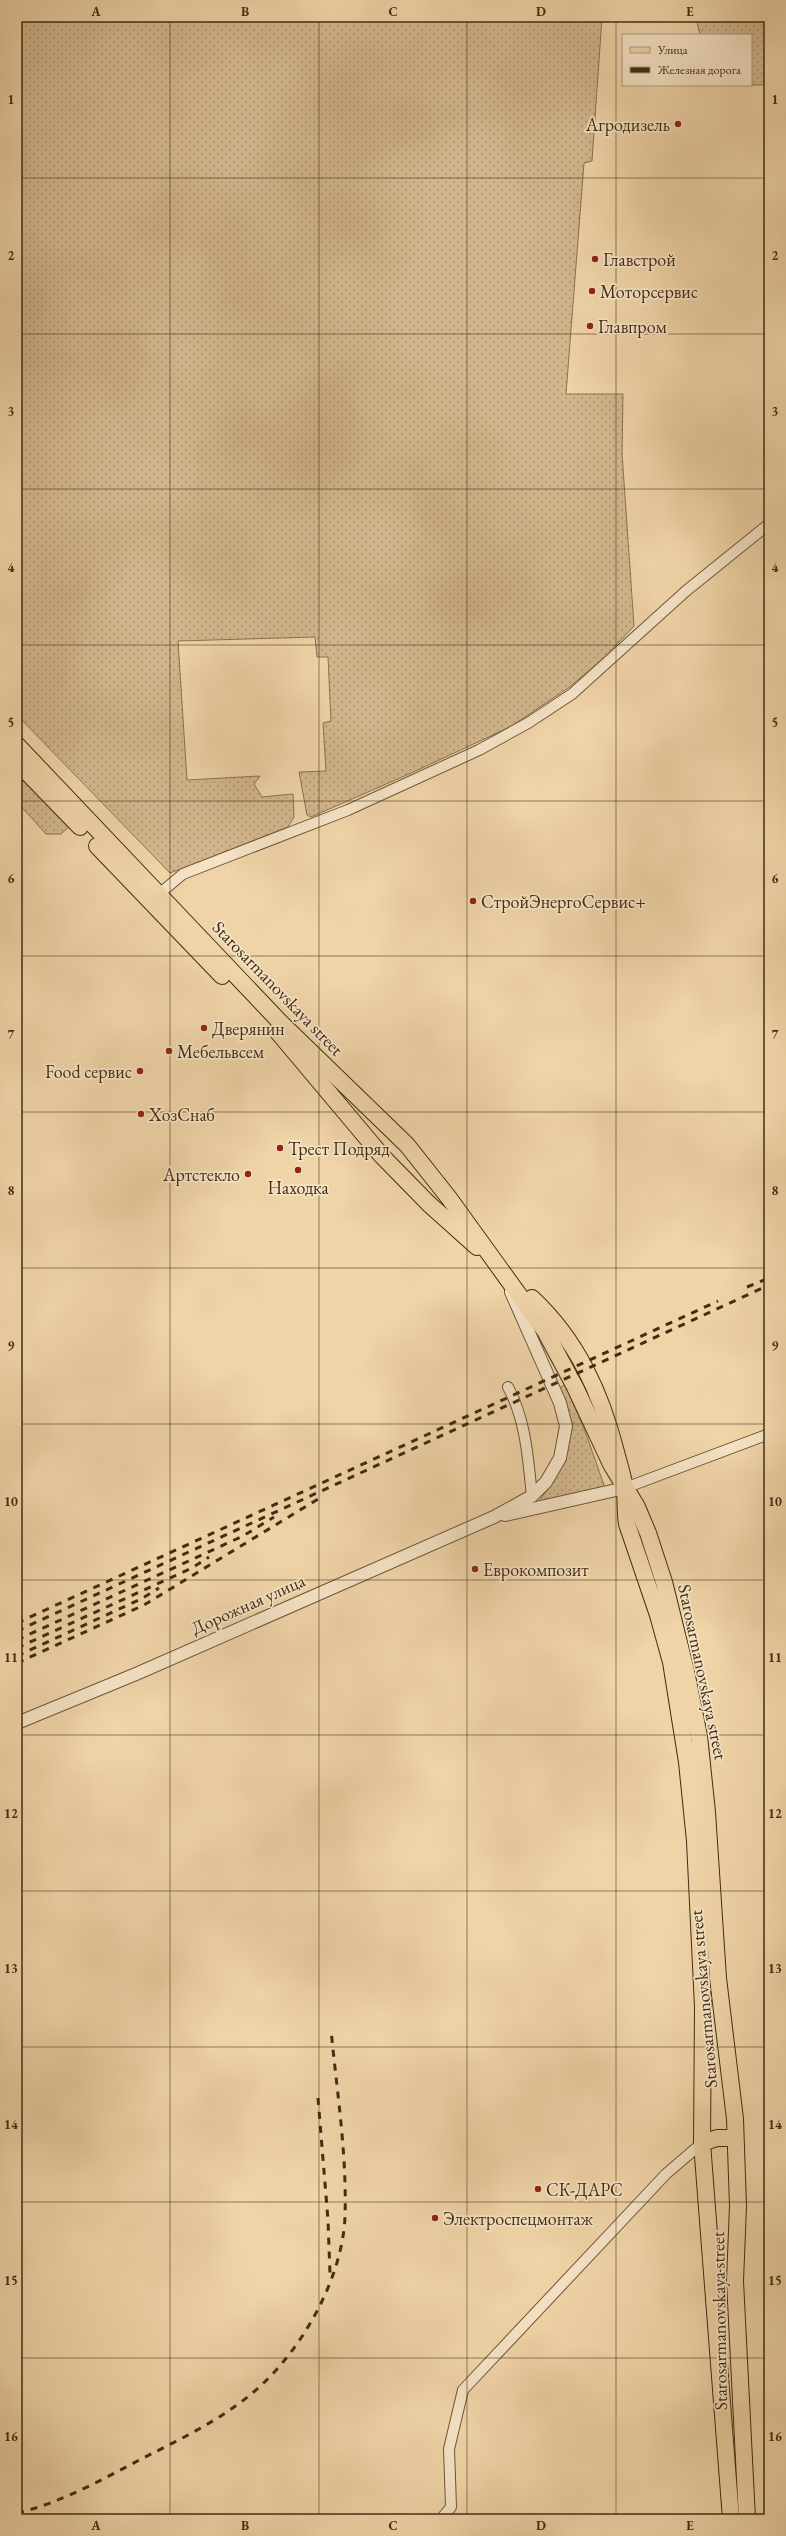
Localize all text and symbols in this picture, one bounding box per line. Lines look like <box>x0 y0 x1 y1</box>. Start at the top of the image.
text: A <box>90 3 101 20</box>
text: B <box>241 3 249 20</box>
text: C <box>388 3 398 20</box>
text: D <box>536 3 546 20</box>
text: E <box>686 3 694 20</box>
legend <box>622 34 752 86</box>
text: Улица <box>657 42 688 58</box>
text: Железная дорога <box>657 62 741 78</box>
text: 1 <box>8 91 15 108</box>
text: 1 <box>772 91 779 108</box>
place label: Агродизель <box>585 113 670 136</box>
marker: Агродизель <box>673 119 683 129</box>
text: 2 <box>8 247 15 264</box>
text: 2 <box>772 247 779 264</box>
place label: Главстрой <box>603 248 676 271</box>
marker: Главстрой <box>590 254 600 264</box>
place label: Моторсервис <box>600 280 698 303</box>
marker: Моторсервис <box>587 286 597 296</box>
place label: Главпром <box>598 315 667 338</box>
marker: Главпром <box>585 321 595 331</box>
text: 3 <box>8 403 15 420</box>
text: 3 <box>772 403 779 420</box>
text: 4 <box>8 559 15 576</box>
text: 4 <box>772 559 779 576</box>
text: 5 <box>8 714 14 731</box>
text: 5 <box>772 714 778 731</box>
text: 6 <box>8 870 15 887</box>
text: 6 <box>772 870 779 887</box>
place label: СтройЭнергоСервис+ <box>481 890 646 913</box>
marker: СтройЭнергоСервис+ <box>468 896 478 906</box>
street label: Starosarmanovskaya street <box>208 916 349 1061</box>
place label: Дверянин <box>212 1017 285 1040</box>
marker: Дверянин <box>199 1023 209 1033</box>
text: 7 <box>8 1026 15 1043</box>
text: 7 <box>772 1026 779 1043</box>
place label: Мебельвсем <box>177 1040 265 1063</box>
marker: Мебельвсем <box>164 1046 174 1056</box>
place label: Food сервис <box>45 1060 132 1083</box>
marker: Food сервис <box>135 1066 145 1076</box>
place label: ХозCнаб <box>148 1103 215 1126</box>
marker: ХозCнаб <box>136 1109 146 1119</box>
place label: Трест Подряд <box>288 1137 390 1160</box>
marker: Трест Подряд <box>275 1143 285 1153</box>
place label: Артстекло <box>162 1163 240 1186</box>
marker: Находка <box>293 1165 303 1175</box>
marker: Артстекло <box>243 1169 253 1179</box>
place label: Находка <box>267 1176 329 1199</box>
text: 8 <box>8 1182 15 1199</box>
text: 8 <box>772 1182 779 1199</box>
text: 9 <box>8 1337 15 1354</box>
text: 9 <box>772 1337 779 1354</box>
text: 10 <box>4 1493 18 1510</box>
text: 10 <box>768 1493 782 1510</box>
place label: Еврокомпозит <box>483 1558 589 1581</box>
marker: Еврокомпозит <box>470 1564 480 1574</box>
street label: Дорожная улица <box>187 1568 309 1639</box>
street label: Starosarmanovskaya street <box>673 1582 733 1762</box>
text: 11 <box>4 1649 18 1666</box>
text: 11 <box>768 1649 782 1666</box>
text: 12 <box>4 1805 18 1822</box>
text: 12 <box>768 1805 782 1822</box>
street label: Starosarmanovskaya street <box>684 1909 722 2089</box>
text: 13 <box>4 1960 18 1977</box>
text: 13 <box>768 1960 782 1977</box>
text: 14 <box>4 2116 18 2133</box>
text: 14 <box>768 2116 782 2133</box>
place label: СК-ДАРС <box>546 2178 623 2201</box>
marker: СК-ДАРС <box>533 2184 543 2194</box>
place label: Электроспецмонтаж <box>443 2207 593 2230</box>
marker: Электроспецмонтаж <box>430 2213 440 2223</box>
street label: Starosarmanovskaya street <box>706 2231 732 2411</box>
text: 15 <box>4 2272 18 2289</box>
text: 15 <box>768 2272 782 2289</box>
text: 16 <box>4 2428 18 2445</box>
text: 16 <box>768 2428 782 2445</box>
text: A <box>90 2517 101 2534</box>
text: B <box>241 2517 249 2534</box>
text: C <box>388 2517 398 2534</box>
text: D <box>536 2517 546 2534</box>
text: E <box>686 2517 694 2534</box>

